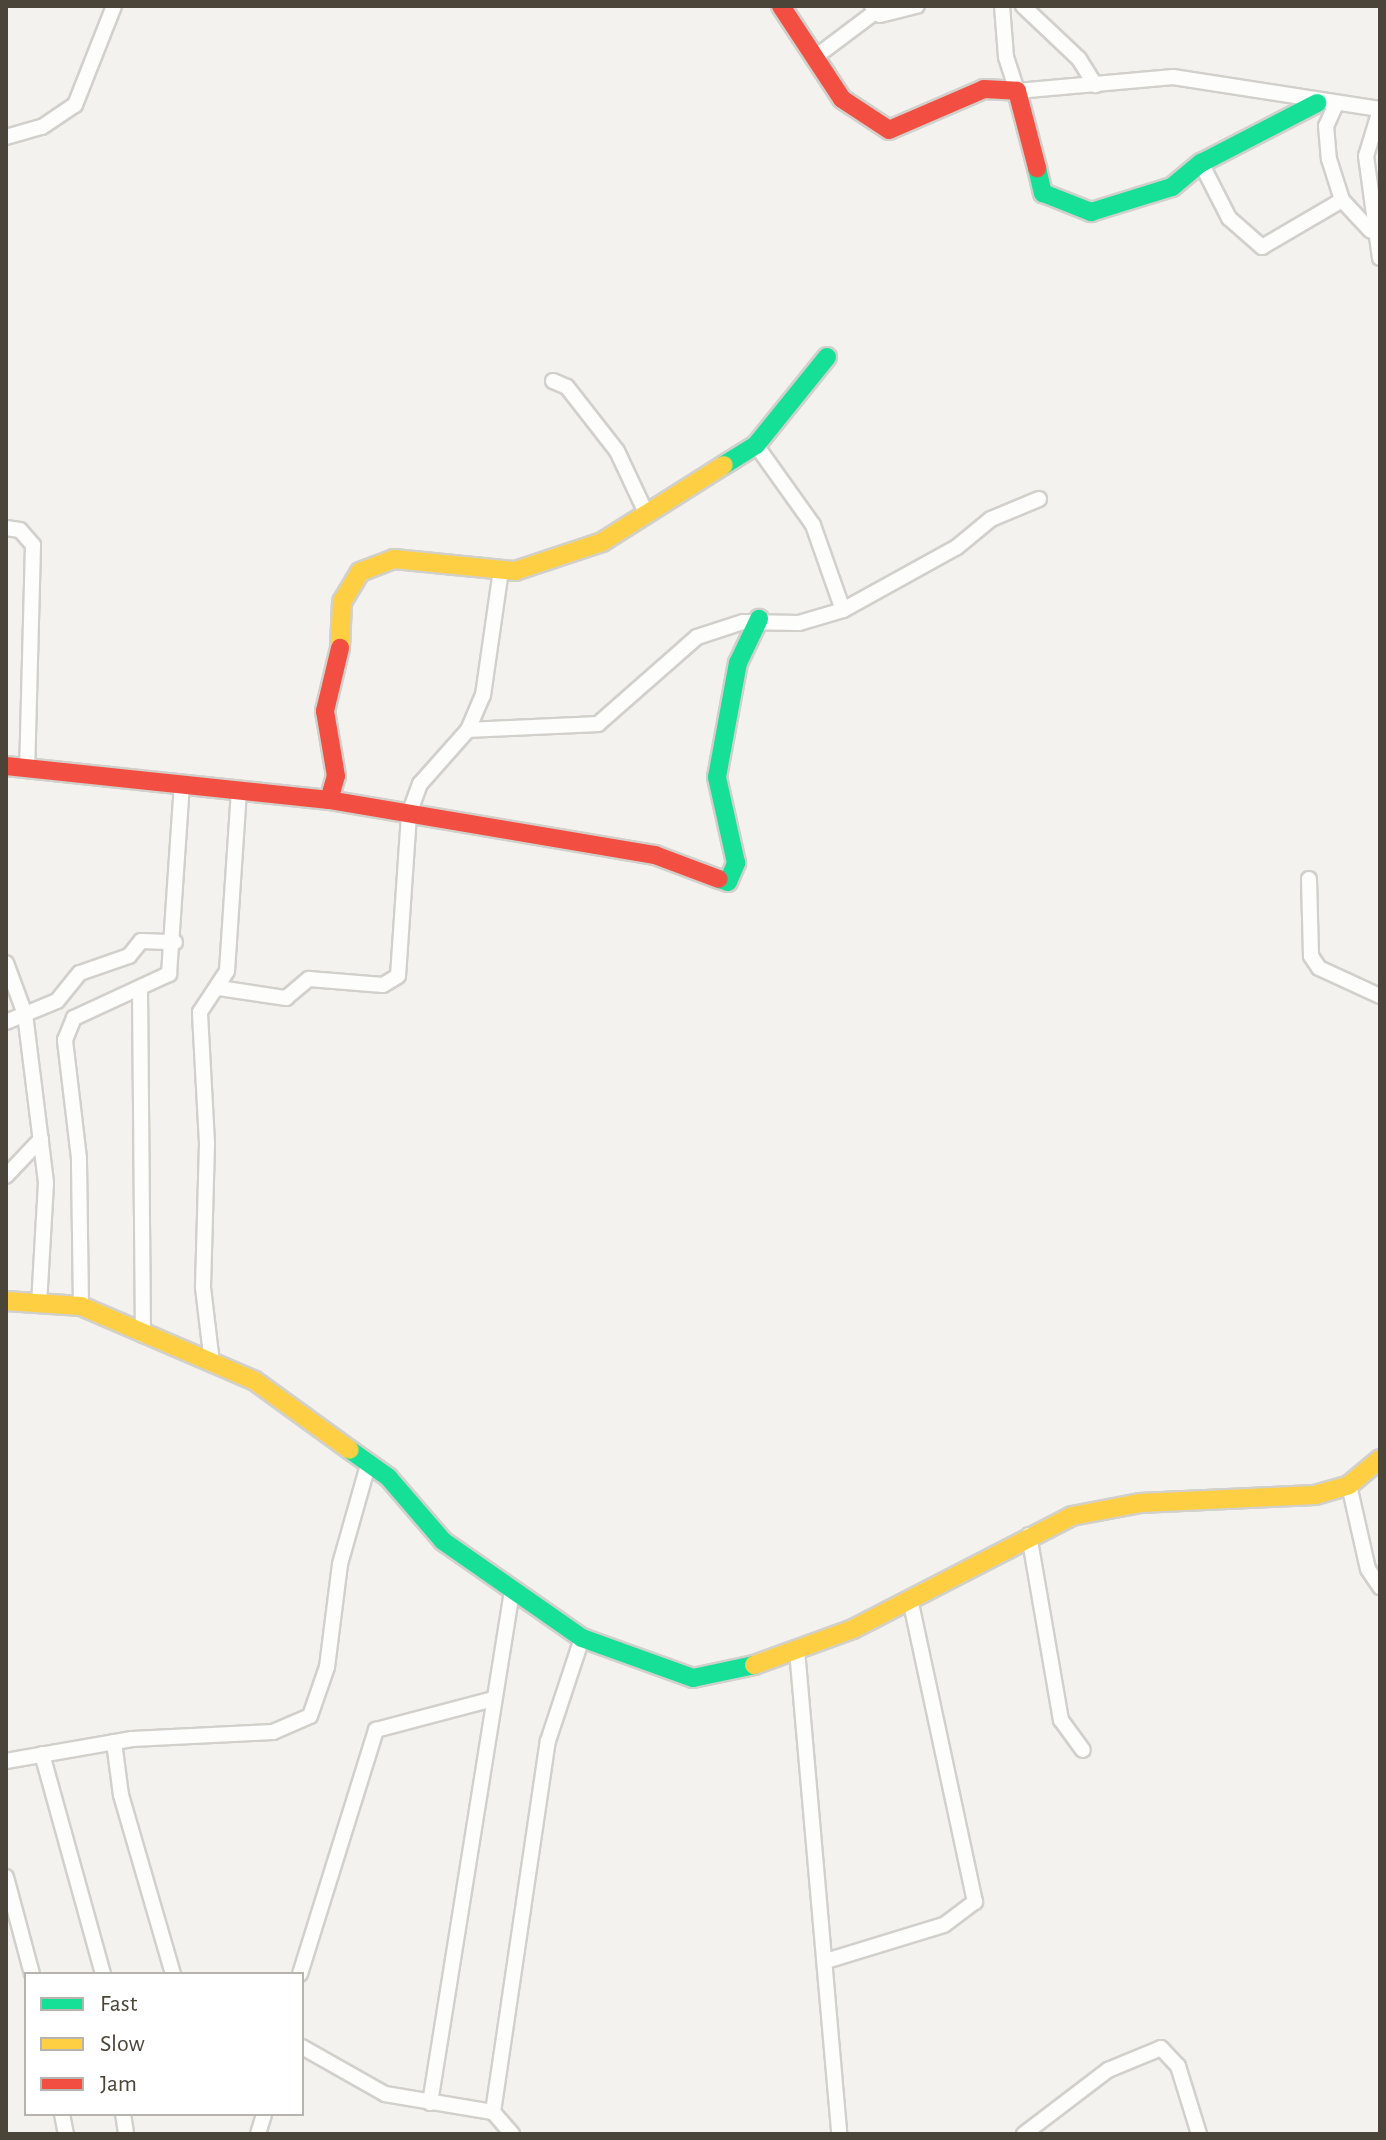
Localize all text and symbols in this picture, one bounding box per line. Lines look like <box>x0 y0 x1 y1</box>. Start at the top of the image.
legend <box>24 1972 304 2116</box>
text: Fast <box>100 1992 137 2016</box>
text: Slow <box>100 2032 145 2056</box>
text: Jam <box>100 2072 137 2096</box>

